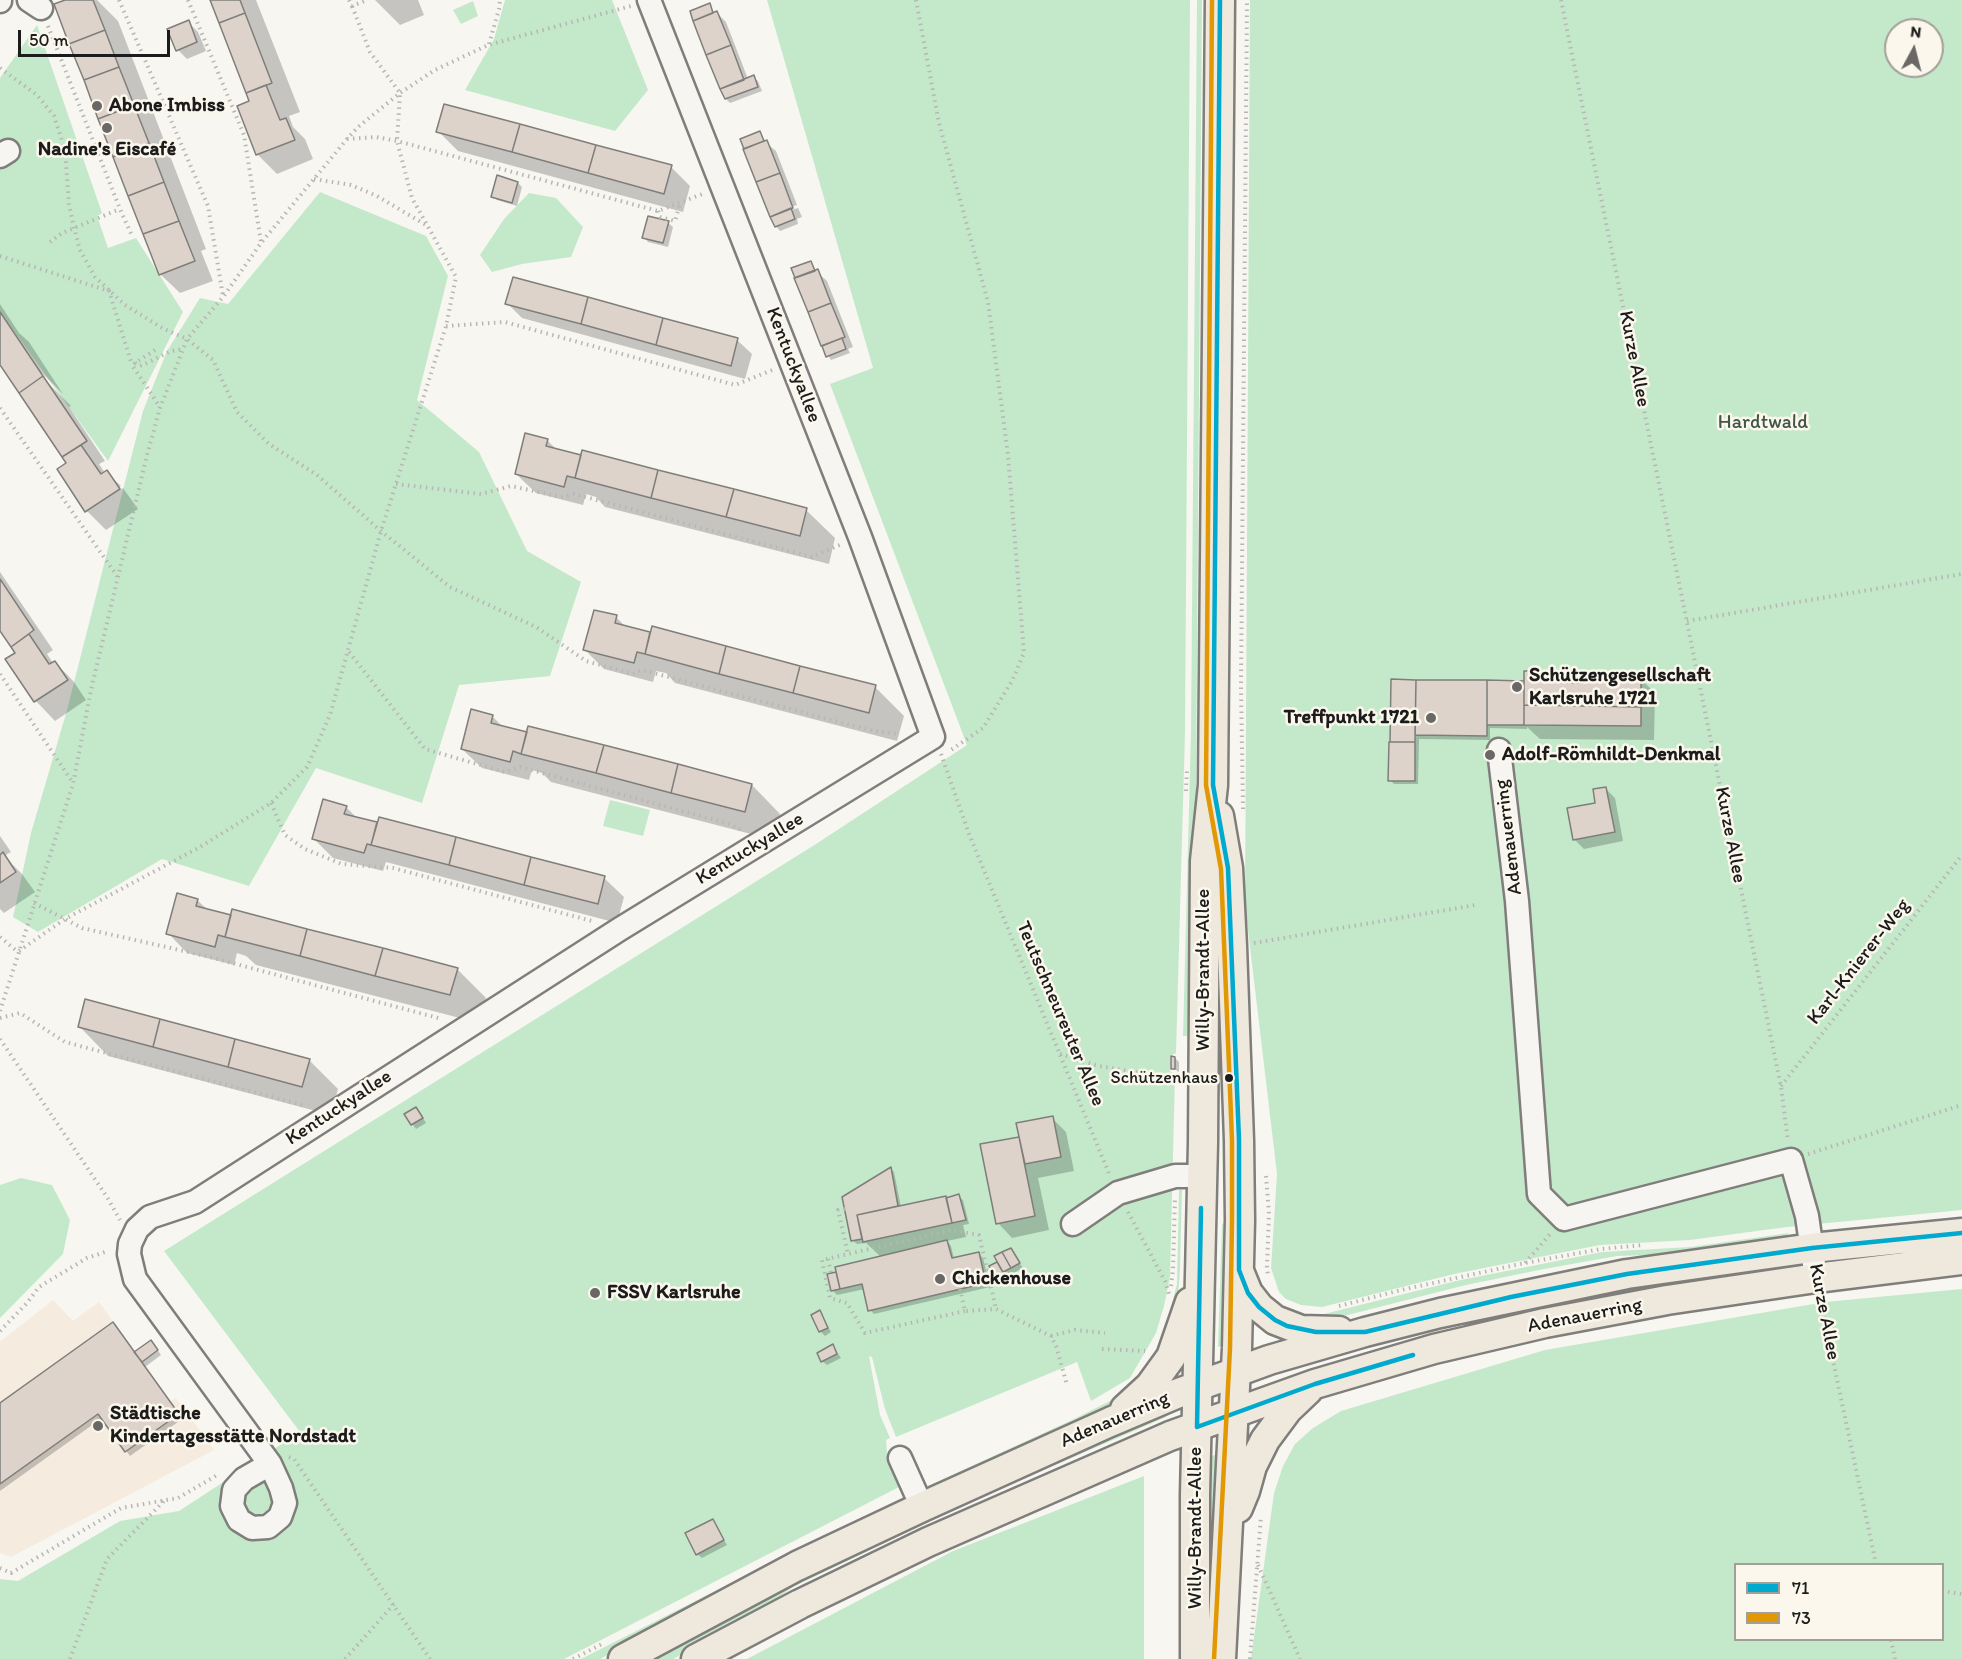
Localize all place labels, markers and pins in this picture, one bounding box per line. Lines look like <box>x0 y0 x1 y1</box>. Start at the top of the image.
place label: Abone Imbiss <box>109 94 225 118</box>
marker: Abone Imbiss <box>90 99 104 113</box>
marker: Nadine's Eiscafé <box>100 121 114 135</box>
place label: Nadine's Eiscafé <box>38 138 176 162</box>
place label: Schützengesellschaft Karlsruhe 1721 <box>1529 664 1711 711</box>
marker: Schützengesellschaft Karlsruhe 1721 <box>1510 680 1524 694</box>
place label: Treffpunkt 1721 <box>1284 706 1419 730</box>
marker: Treffpunkt 1721 <box>1424 711 1438 725</box>
place label: Adolf-Römhildt-Denkmal <box>1502 743 1720 767</box>
marker: Adolf-Römhildt-Denkmal <box>1483 748 1497 762</box>
place label: Schützenhaus <box>1111 1067 1218 1089</box>
marker: Schützenhaus <box>1223 1072 1235 1084</box>
place label: Chickenhouse <box>952 1267 1071 1291</box>
marker: Chickenhouse <box>933 1272 947 1286</box>
place label: FSSV Karlsruhe <box>607 1281 741 1305</box>
marker: FSSV Karlsruhe <box>588 1286 602 1300</box>
place label: Städtische Kindertagesstätte Nordstadt <box>110 1402 356 1449</box>
marker: Städtische Kindertagesstätte Nordstadt <box>91 1419 105 1433</box>

